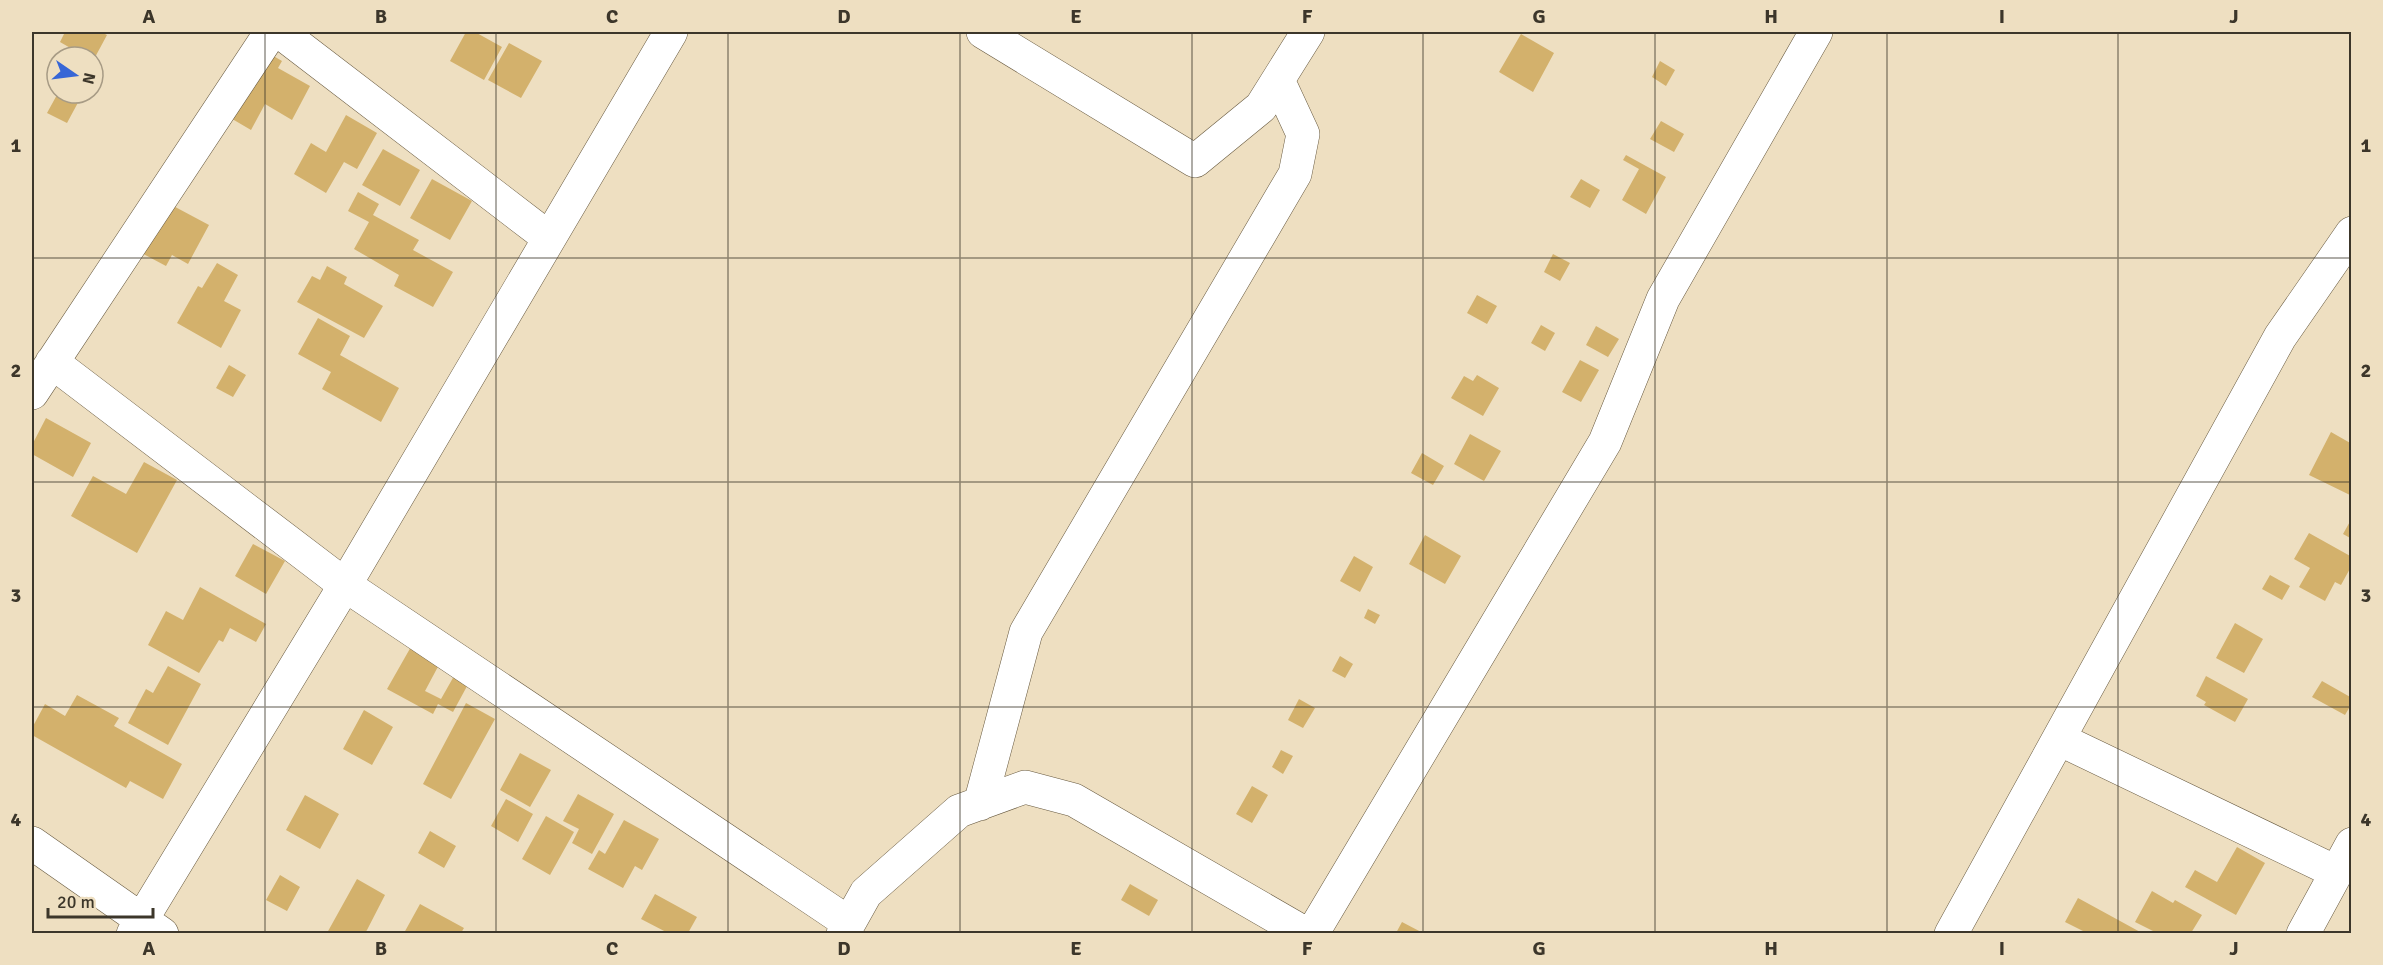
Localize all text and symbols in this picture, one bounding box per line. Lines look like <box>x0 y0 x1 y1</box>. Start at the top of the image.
text: A <box>143 4 156 29</box>
text: B <box>375 4 387 29</box>
text: C <box>606 4 618 29</box>
text: D <box>837 4 851 29</box>
text: E <box>1070 4 1082 29</box>
text: F <box>1302 4 1313 29</box>
text: G <box>1532 4 1546 29</box>
text: H <box>1764 4 1778 29</box>
text: I <box>1999 4 2005 29</box>
text: J <box>2229 4 2239 29</box>
north arrow <box>45 45 105 105</box>
text: N <box>78 71 100 86</box>
text: 1 <box>11 133 22 158</box>
text: 1 <box>2361 133 2372 158</box>
text: 2 <box>11 358 21 383</box>
text: 2 <box>2361 358 2371 383</box>
text: 3 <box>11 583 21 608</box>
text: 3 <box>2361 583 2371 608</box>
text: 4 <box>11 807 22 832</box>
text: 4 <box>2361 807 2372 832</box>
scale bar <box>48 881 153 919</box>
text: 20 m <box>57 891 95 913</box>
text: A <box>143 936 156 961</box>
text: B <box>375 936 387 961</box>
text: C <box>606 936 618 961</box>
text: D <box>837 936 851 961</box>
text: E <box>1070 936 1082 961</box>
text: F <box>1302 936 1313 961</box>
text: G <box>1532 936 1546 961</box>
text: H <box>1764 936 1778 961</box>
text: I <box>1999 936 2005 961</box>
text: J <box>2229 936 2239 961</box>

